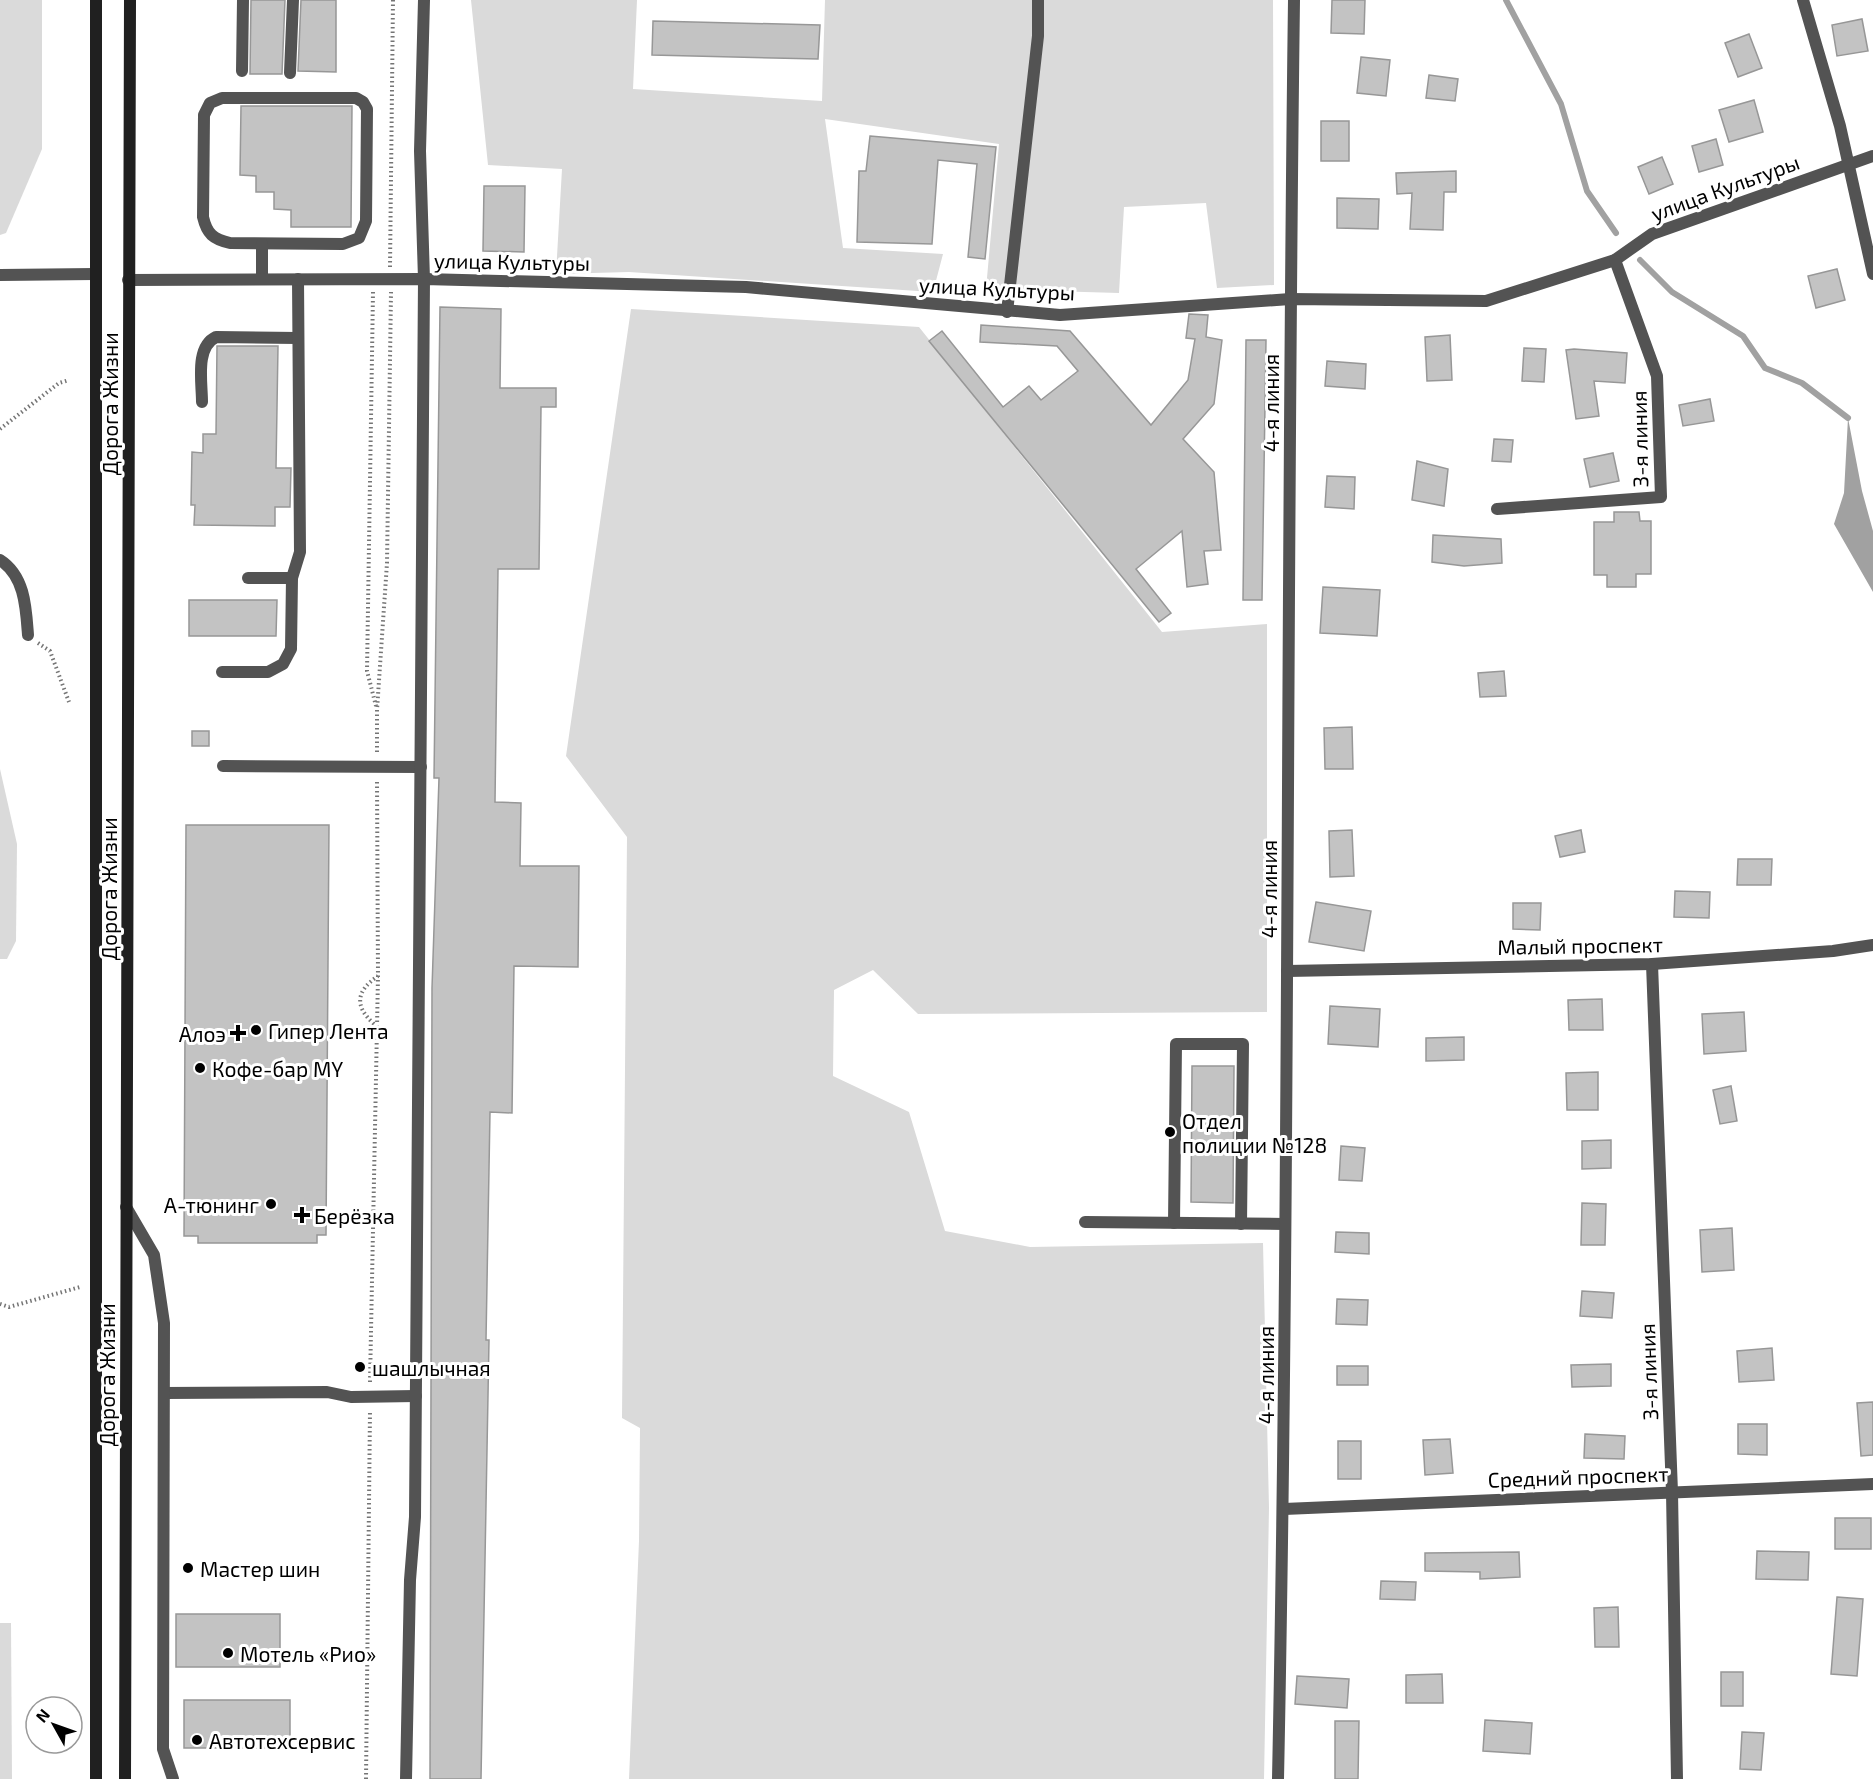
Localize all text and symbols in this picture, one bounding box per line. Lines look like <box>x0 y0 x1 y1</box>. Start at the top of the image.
street label: улица Культуры <box>1647 149 1803 226</box>
street label: улица Культуры <box>434 247 590 276</box>
street label: улица Культуры <box>918 271 1076 306</box>
street label: Дорога Жизни <box>97 332 122 476</box>
street label: 4-я линия <box>1258 354 1283 452</box>
street label: 3-я линия <box>1626 390 1652 488</box>
street label: Дорога Жизни <box>96 817 121 961</box>
street label: 4-я линия <box>1256 840 1281 938</box>
street label: Малый проспект <box>1497 931 1663 959</box>
place label: Гипер Лента <box>268 1018 389 1043</box>
place label: Алоэ <box>179 1021 226 1046</box>
marker: Гипер Лента <box>249 1023 263 1037</box>
marker: Алоэ <box>231 1026 245 1040</box>
place label: Кофе-бар MY <box>212 1056 343 1081</box>
marker: Кофе-бар MY <box>193 1061 207 1075</box>
place label: Отдел полиции №128 <box>1182 1108 1327 1157</box>
marker: Отдел полиции №128 <box>1163 1125 1177 1139</box>
place label: А-тюнинг <box>164 1192 259 1217</box>
marker: А-тюнинг <box>264 1197 278 1211</box>
place label: Берёзка <box>314 1203 395 1228</box>
marker: Берёзка <box>295 1208 309 1222</box>
street label: Дорога Жизни <box>94 1303 119 1447</box>
street label: 3-я линия <box>1634 1323 1662 1421</box>
street label: 4-я линия <box>1253 1326 1278 1424</box>
place label: шашлычная <box>372 1355 491 1380</box>
marker: шашлычная <box>353 1360 367 1374</box>
street label: Средний проспект <box>1487 1460 1669 1492</box>
place label: Мастер шин <box>200 1556 320 1581</box>
marker: Мастер шин <box>181 1561 195 1575</box>
place label: Мотель «Рио» <box>240 1641 376 1666</box>
marker: Мотель «Рио» <box>221 1646 235 1660</box>
north arrow <box>24 1695 84 1755</box>
text: N <box>31 1705 53 1726</box>
place label: Автотехсервис <box>209 1728 356 1753</box>
marker: Автотехсервис <box>190 1733 204 1747</box>

